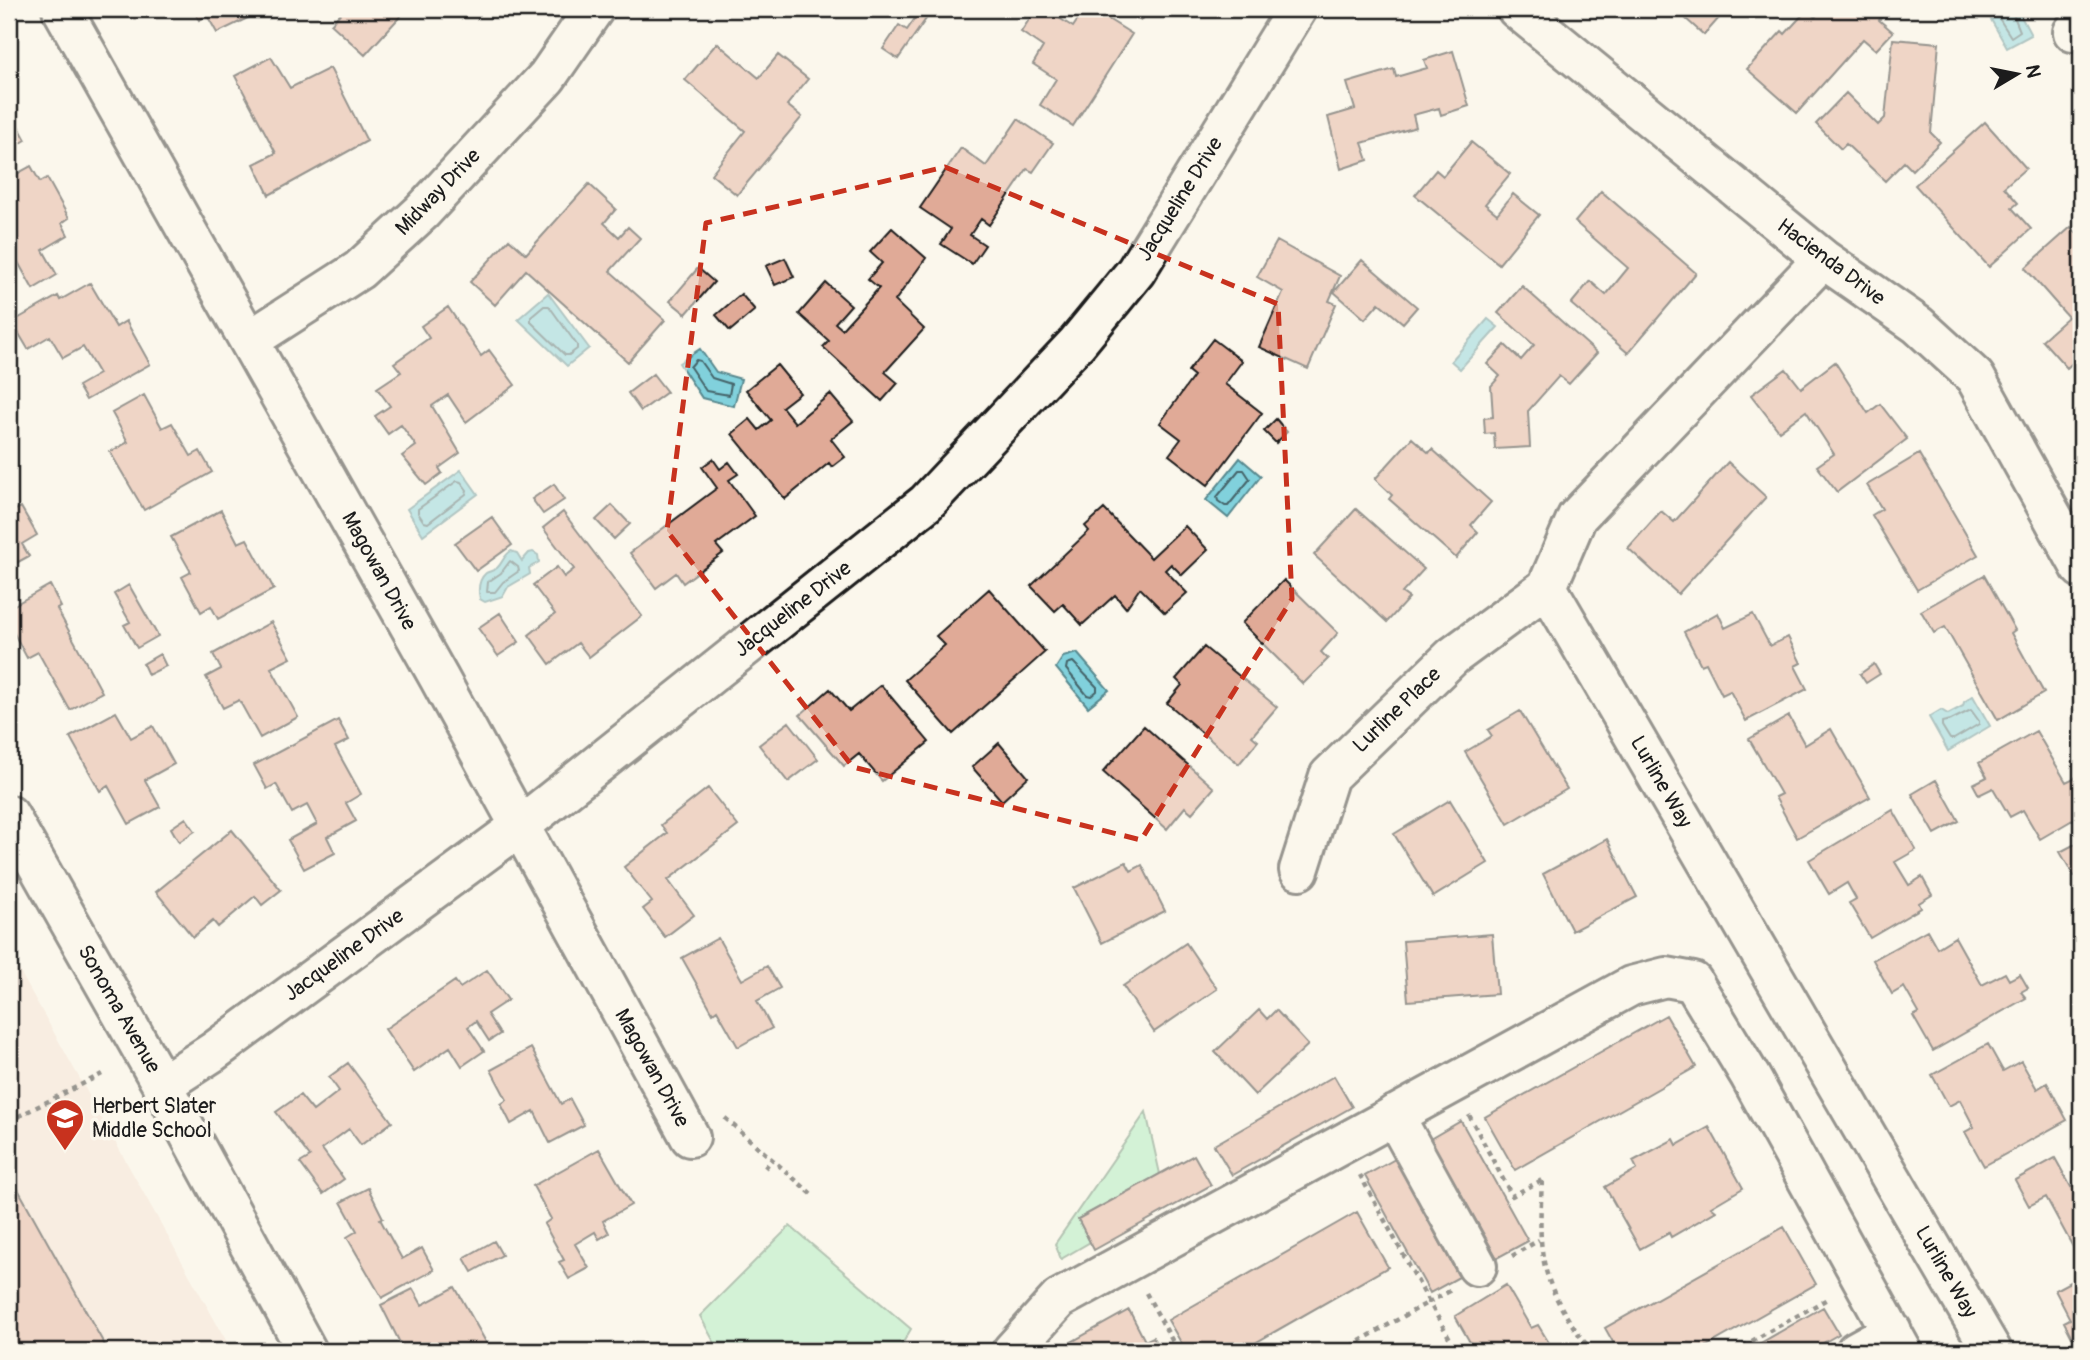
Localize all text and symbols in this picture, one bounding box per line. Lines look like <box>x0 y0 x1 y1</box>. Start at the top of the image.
north arrow <box>1982 38 2052 108</box>
text: N <box>2020 63 2046 80</box>
street label: Jacqueline Drive <box>1131 131 1229 266</box>
street label: Midway Drive <box>390 142 487 241</box>
street label: Hacienda Drive <box>1771 212 1891 312</box>
street label: Magowan Drive <box>335 507 423 635</box>
street label: Jacqueline Drive <box>729 554 858 663</box>
street label: Lurline Place <box>1347 661 1447 759</box>
street label: Lurline Way <box>1624 731 1698 833</box>
street label: Jacqueline Drive <box>279 902 410 1007</box>
street label: Sonoma Avenue <box>71 940 167 1079</box>
street label: Magowan Drive <box>608 1004 696 1132</box>
place label: Herbert Slater Middle School <box>92 1093 217 1144</box>
school or university icon: Herbert Slater Middle School <box>44 1097 86 1152</box>
street label: Lurline Way <box>1909 1221 1983 1323</box>

